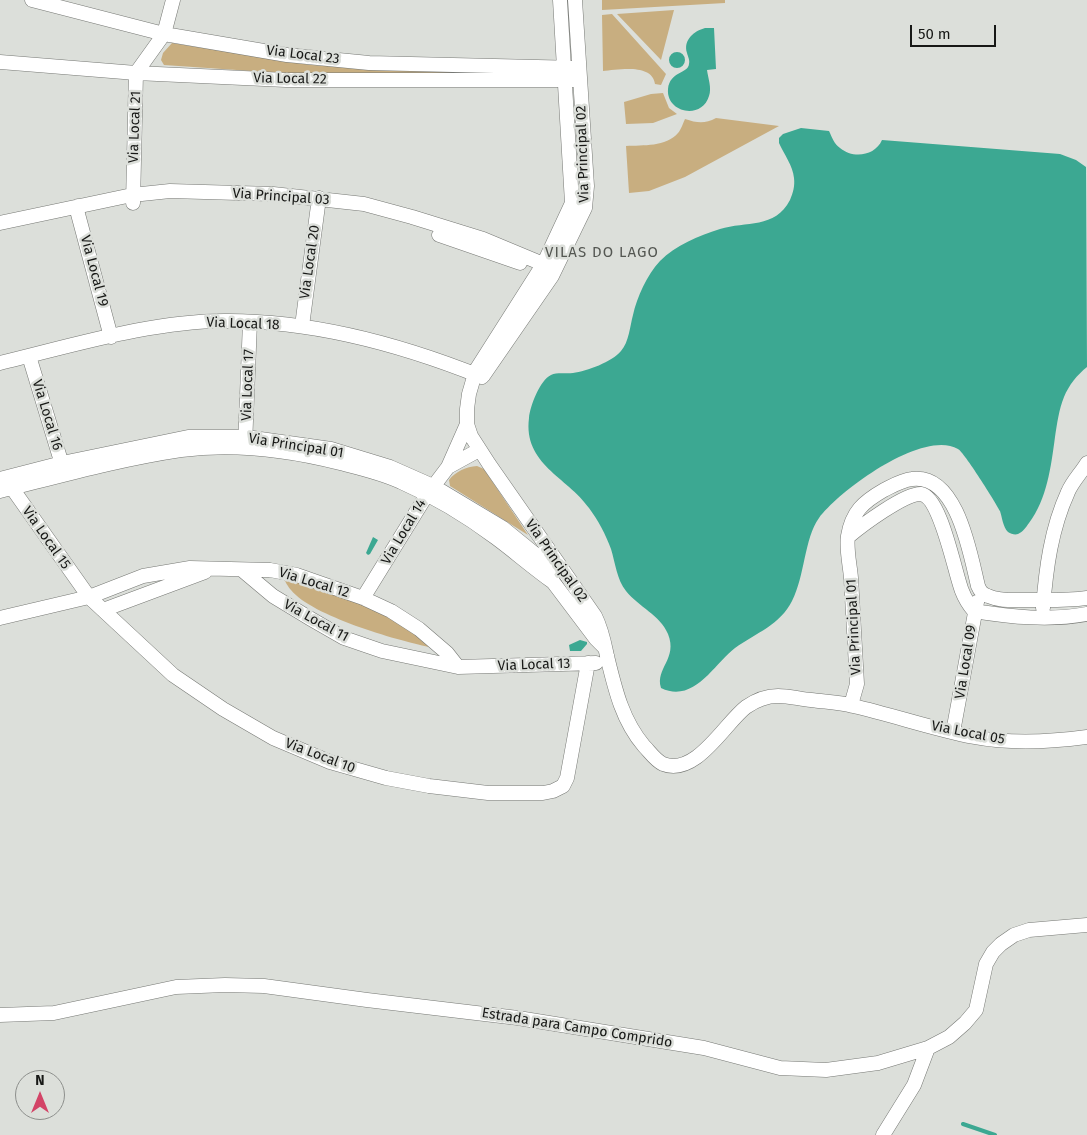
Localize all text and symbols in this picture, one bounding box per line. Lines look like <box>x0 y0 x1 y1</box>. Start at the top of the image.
scale bar <box>912 15 998 47</box>
text: 50 m <box>918 25 951 43</box>
street label: Via Local 23 <box>265 42 341 68</box>
street label: Via Local 22 <box>253 70 327 88</box>
street label: Via Local 21 <box>125 91 145 163</box>
street label: Via Principal 02 <box>573 105 593 203</box>
street label: Via Principal 03 <box>232 185 330 209</box>
street label: Via Local 20 <box>297 224 323 300</box>
street label: Via Local 19 <box>76 234 112 308</box>
district label: VILAS DO LAGO <box>543 244 661 262</box>
street label: Via Local 18 <box>206 314 280 334</box>
street label: Via Local 17 <box>238 349 258 421</box>
street label: Via Local 16 <box>28 378 66 452</box>
street label: Via Principal 01 <box>247 430 345 462</box>
street label: Via Local 14 <box>378 496 430 568</box>
street label: Via Local 15 <box>18 503 74 573</box>
street label: Via Principal 02 <box>521 516 591 606</box>
street label: Via Local 12 <box>277 564 351 602</box>
street label: Via Principal 01 <box>843 579 865 675</box>
street label: Via Local 11 <box>281 596 351 646</box>
street label: Via Local 09 <box>952 624 980 700</box>
street label: Via Local 13 <box>497 655 571 675</box>
street label: Via Local 05 <box>930 718 1006 748</box>
street label: Via Local 10 <box>283 735 357 777</box>
street label: Estrada para Campo Comprido <box>481 1005 673 1051</box>
north arrow <box>15 1070 65 1120</box>
text: N <box>35 1072 45 1089</box>

